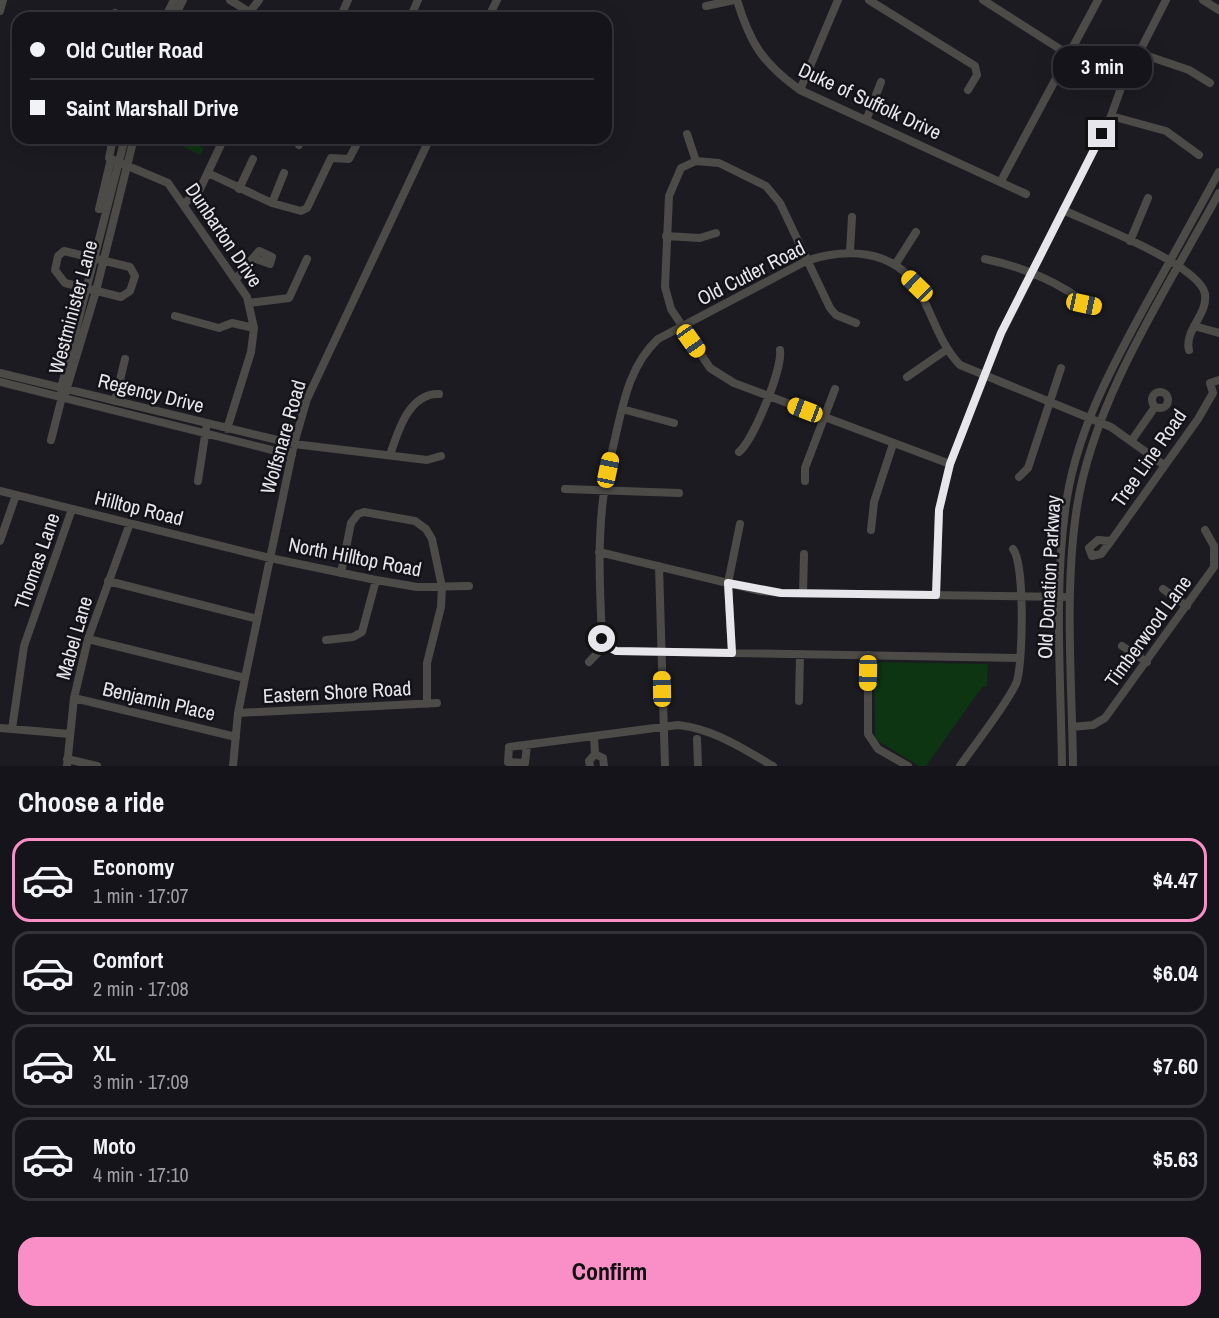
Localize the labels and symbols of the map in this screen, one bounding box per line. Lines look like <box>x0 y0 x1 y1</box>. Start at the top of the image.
callout: 3 min <box>1052 47 1152 89</box>
street label: Duke of Suffolk Drive <box>794 56 946 145</box>
route end <box>1088 120 1115 147</box>
street label: Dunbarton Drive <box>180 177 269 292</box>
street label: Old Cutler Road <box>692 234 809 311</box>
street label: Westminister Lane <box>42 237 103 377</box>
car <box>898 267 936 305</box>
car <box>1065 291 1103 317</box>
car <box>673 321 709 361</box>
street label: Regency Drive <box>95 366 207 419</box>
street label: Wolfsnare Road <box>253 377 312 497</box>
car <box>785 395 825 425</box>
street label: Tree Line Road <box>1105 404 1192 512</box>
car <box>595 451 621 489</box>
street label: Hilltop Road <box>92 483 186 532</box>
street label: Old Donation Parkway <box>1031 494 1066 660</box>
street label: Thomas Lane <box>7 509 66 613</box>
street label: North Hilltop Road <box>286 530 424 583</box>
street label: Timberwood Lane <box>1098 569 1197 692</box>
street label: Mabel Lane <box>49 593 98 683</box>
route start <box>588 625 615 652</box>
car <box>859 655 877 691</box>
car <box>653 671 671 707</box>
street label: Benjamin Place <box>100 674 218 727</box>
street label: Eastern Shore Road <box>262 674 412 709</box>

